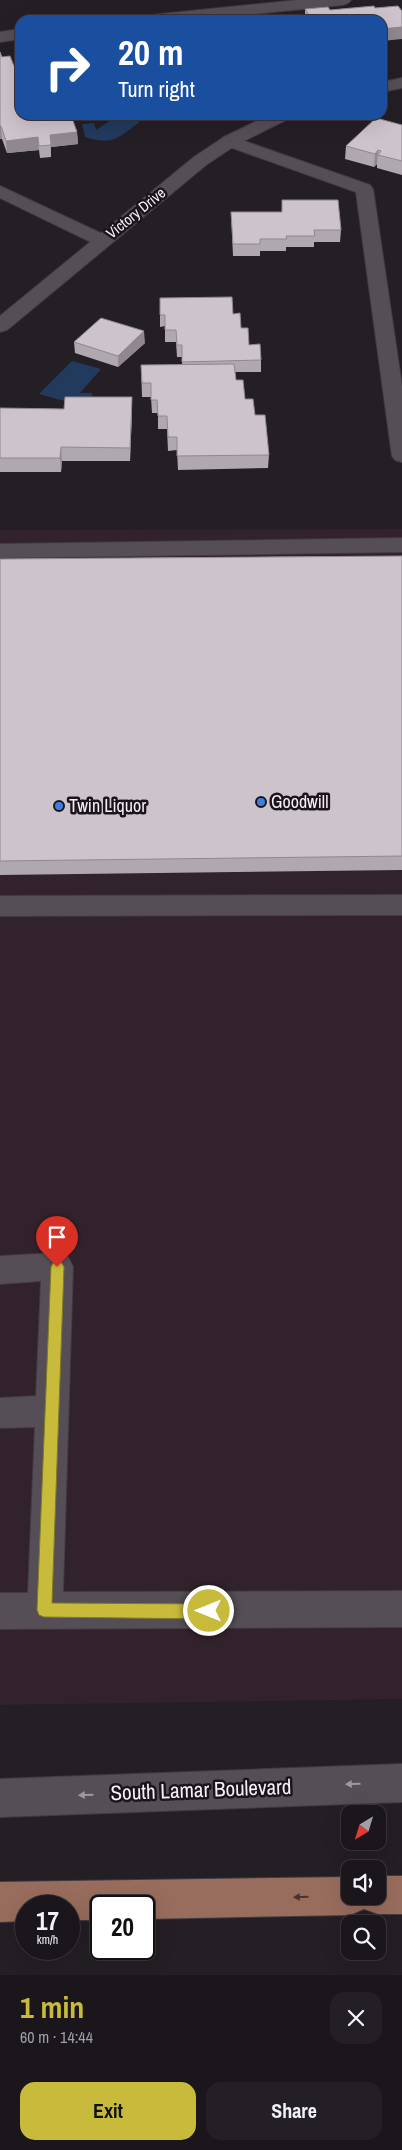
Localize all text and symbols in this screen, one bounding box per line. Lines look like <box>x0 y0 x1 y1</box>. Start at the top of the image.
text: 20 m <box>118 29 183 76</box>
icon: right <box>35 35 100 100</box>
text: Turn right <box>118 74 195 104</box>
street label: Victory Drive <box>102 182 170 243</box>
place label: Goodwill <box>271 789 328 814</box>
place label: Twin Liquor <box>69 793 146 818</box>
marker: Goodwill <box>255 796 267 808</box>
marker: Twin Liquor <box>53 800 65 812</box>
pin <box>36 1216 78 1267</box>
icon: arrive <box>43 1223 71 1251</box>
position arrow <box>182 1584 234 1636</box>
street label: South Lamar Boulevard <box>110 1772 292 1807</box>
one-way arrow <box>345 1781 361 1789</box>
one-way arrow <box>78 1791 94 1799</box>
north arrow <box>341 1805 386 1850</box>
map controls <box>341 1805 386 1960</box>
button: sound <box>341 1860 386 1905</box>
one-way arrow <box>293 1893 309 1901</box>
speed limit sign: 20 <box>90 1895 155 1960</box>
text: 17 <box>36 1904 59 1938</box>
button: search <box>341 1915 386 1960</box>
text: km/h <box>37 1932 58 1948</box>
text: 1 min <box>20 1987 84 2027</box>
button: close <box>330 1992 382 2044</box>
text: 60 m · 14:44 <box>20 2026 93 2048</box>
button: Exit <box>20 2082 196 2140</box>
button: Share <box>206 2082 382 2140</box>

